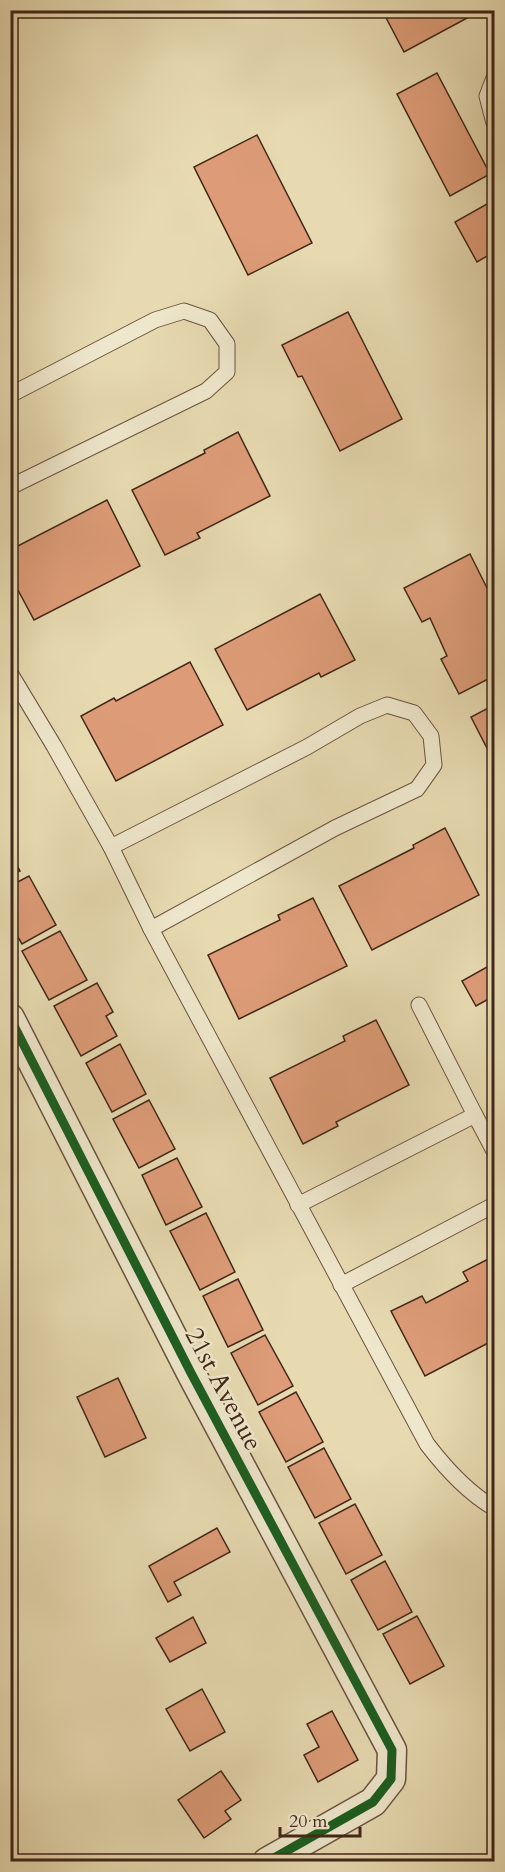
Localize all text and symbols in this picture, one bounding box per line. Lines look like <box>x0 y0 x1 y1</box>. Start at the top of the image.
street label: 21st Avenue <box>177 1321 271 1457</box>
scale bar <box>280 1800 360 1838</box>
text: 20 m <box>289 1809 328 1834</box>

